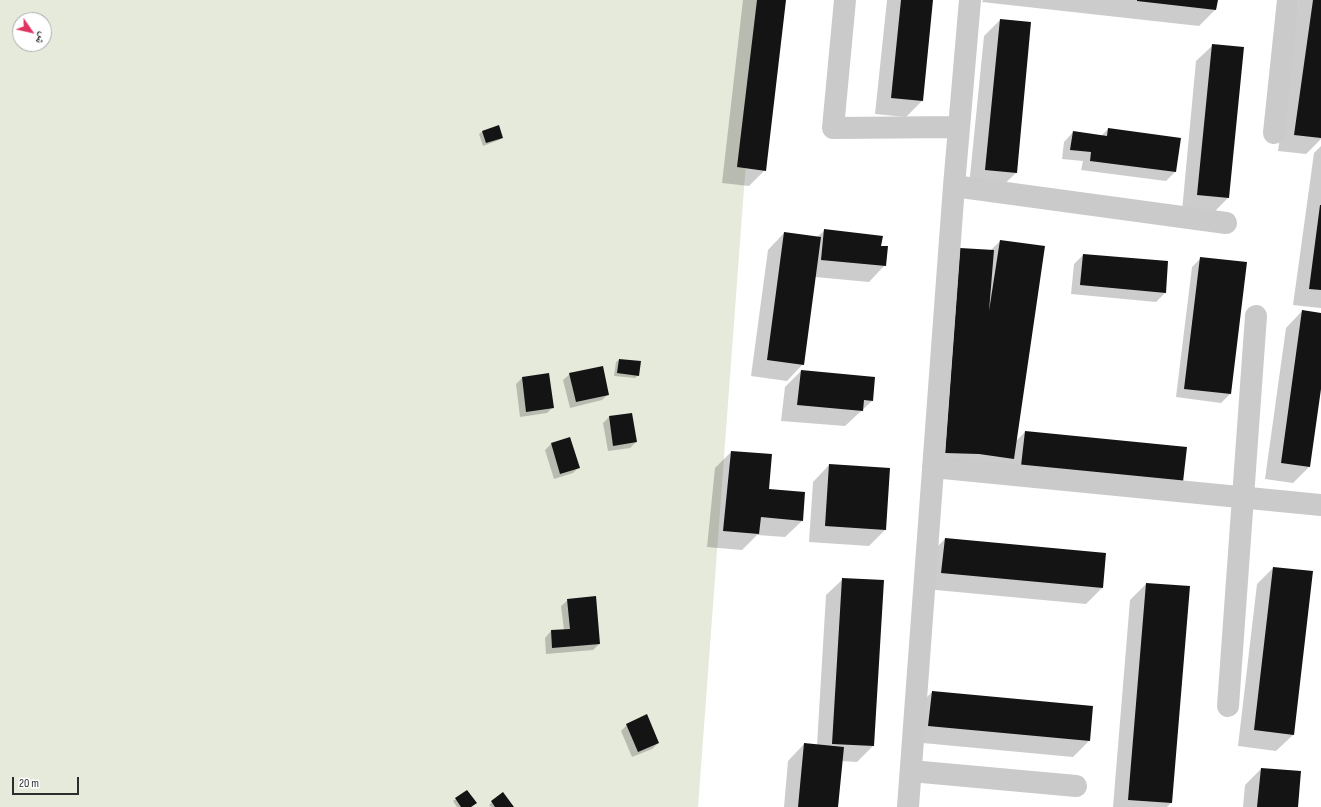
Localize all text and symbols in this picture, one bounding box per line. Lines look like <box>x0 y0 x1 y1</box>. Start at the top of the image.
north arrow <box>12 12 52 52</box>
text: ش <box>33 30 50 47</box>
scale bar <box>14 769 81 795</box>
text: 20 m <box>19 776 39 791</box>

